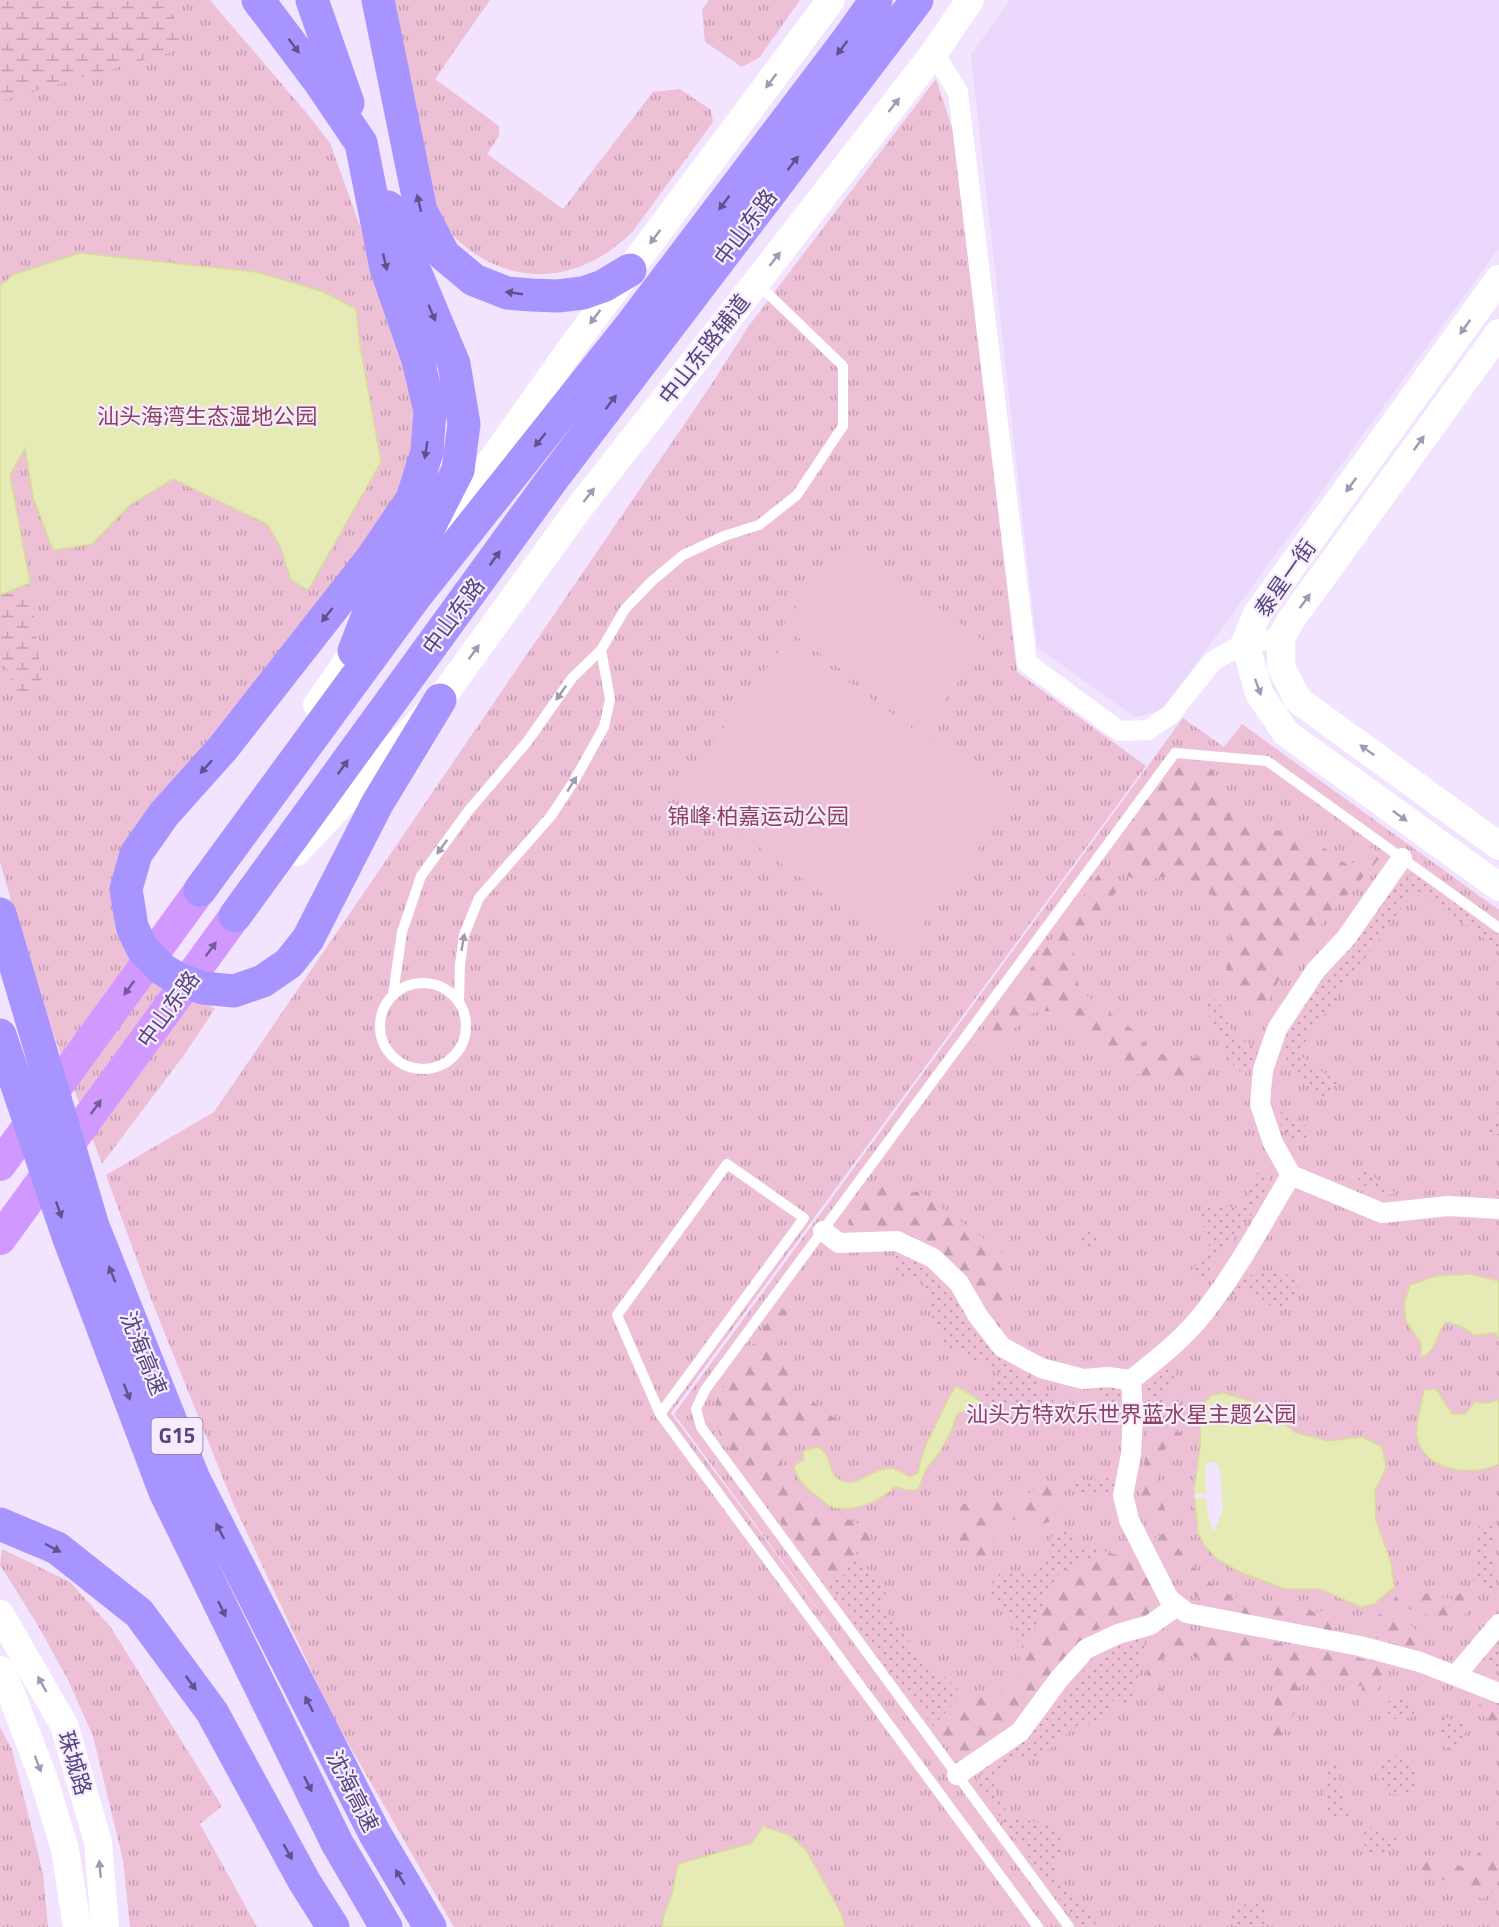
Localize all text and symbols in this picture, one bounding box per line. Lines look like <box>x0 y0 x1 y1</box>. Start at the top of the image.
one-way arrow <box>287 39 299 54</box>
one-way arrow <box>836 39 848 55</box>
one-way arrow <box>765 72 777 88</box>
one-way arrow <box>887 97 899 112</box>
one-way arrow <box>787 156 799 172</box>
street label: 中山东路 <box>705 182 785 272</box>
one-way arrow <box>414 193 423 212</box>
one-way arrow <box>718 195 731 211</box>
one-way arrow <box>649 229 661 244</box>
one-way arrow <box>768 251 781 267</box>
one-way arrow <box>381 252 390 271</box>
street label: 中山东路辅道 <box>650 287 758 411</box>
one-way arrow <box>505 289 524 298</box>
one-way arrow <box>428 304 437 321</box>
one-way arrow <box>589 309 601 325</box>
one-way arrow <box>1459 318 1471 334</box>
one-way arrow <box>605 394 618 410</box>
park label: 汕头海湾生态湿地公园 <box>97 399 317 433</box>
one-way arrow <box>534 432 547 448</box>
one-way arrow <box>1413 435 1425 450</box>
one-way arrow <box>421 440 430 459</box>
one-way arrow <box>1345 477 1357 492</box>
one-way arrow <box>583 487 596 503</box>
street label: 泰星一街 <box>1246 532 1324 624</box>
one-way arrow <box>489 551 501 567</box>
street label: 中山东路 <box>413 570 493 662</box>
one-way arrow <box>1299 593 1311 609</box>
one-way arrow <box>322 607 334 622</box>
one-way arrow <box>468 645 480 661</box>
one-way arrow <box>1254 678 1264 696</box>
one-way arrow <box>556 685 567 701</box>
one-way arrow <box>1359 744 1374 756</box>
one-way arrow <box>200 759 213 774</box>
one-way arrow <box>337 760 349 775</box>
one-way arrow <box>567 776 578 792</box>
park label: 锦峰·柏嘉运动公园 <box>668 799 848 833</box>
one-way arrow <box>1393 809 1408 821</box>
one-way arrow <box>436 839 448 855</box>
one-way arrow <box>459 932 468 951</box>
one-way arrow <box>205 942 217 958</box>
street label: 中山东路 <box>128 963 208 1055</box>
one-way arrow <box>123 979 135 995</box>
one-way arrow <box>90 1099 102 1115</box>
one-way arrow <box>54 1201 64 1219</box>
one-way arrow <box>107 1264 117 1282</box>
street label: 沈海高速 <box>112 1306 176 1400</box>
one-way arrow <box>123 1383 132 1401</box>
park label: 汕头方特欢乐世界蓝水星主题公园 <box>966 1397 1296 1431</box>
road number: G15 <box>152 1418 202 1454</box>
one-way arrow <box>215 1522 225 1539</box>
one-way arrow <box>45 1543 62 1553</box>
one-way arrow <box>217 1600 227 1618</box>
one-way arrow <box>37 1676 47 1693</box>
one-way arrow <box>184 1676 196 1691</box>
one-way arrow <box>304 1696 313 1713</box>
street label: 珠城路 <box>49 1726 101 1800</box>
street label: 沈海高速 <box>318 1744 388 1838</box>
one-way arrow <box>33 1755 43 1773</box>
one-way arrow <box>303 1776 313 1793</box>
one-way arrow <box>283 1843 293 1860</box>
one-way arrow <box>95 1859 105 1878</box>
one-way arrow <box>394 1869 405 1885</box>

